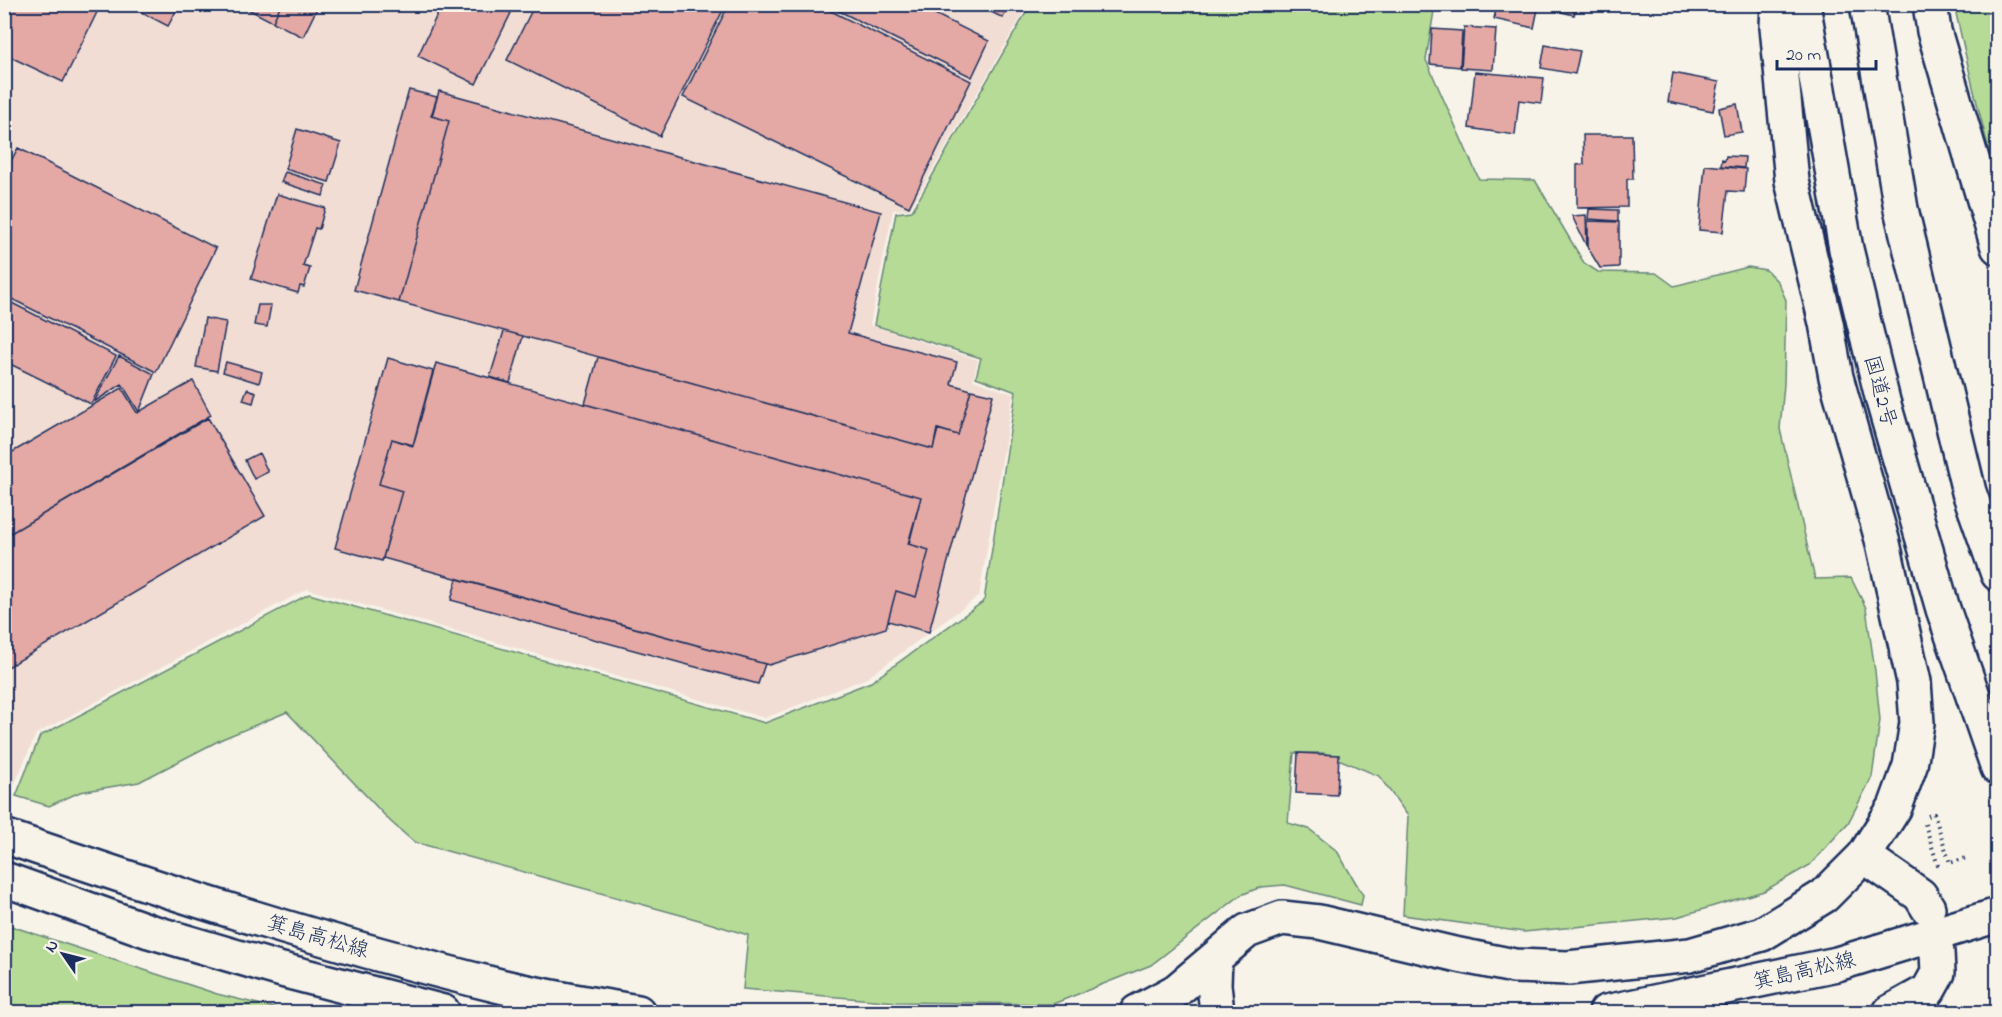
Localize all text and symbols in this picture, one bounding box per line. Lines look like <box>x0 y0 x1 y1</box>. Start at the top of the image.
scale bar <box>1777 33 1876 71</box>
text: 20 m <box>1786 43 1821 69</box>
street label: 国道2号 <box>1855 352 1903 431</box>
street label: 箕島高松線 <box>263 909 372 967</box>
north arrow <box>33 924 93 984</box>
text: N <box>39 935 65 958</box>
street label: 箕島高松線 <box>1750 946 1859 998</box>

